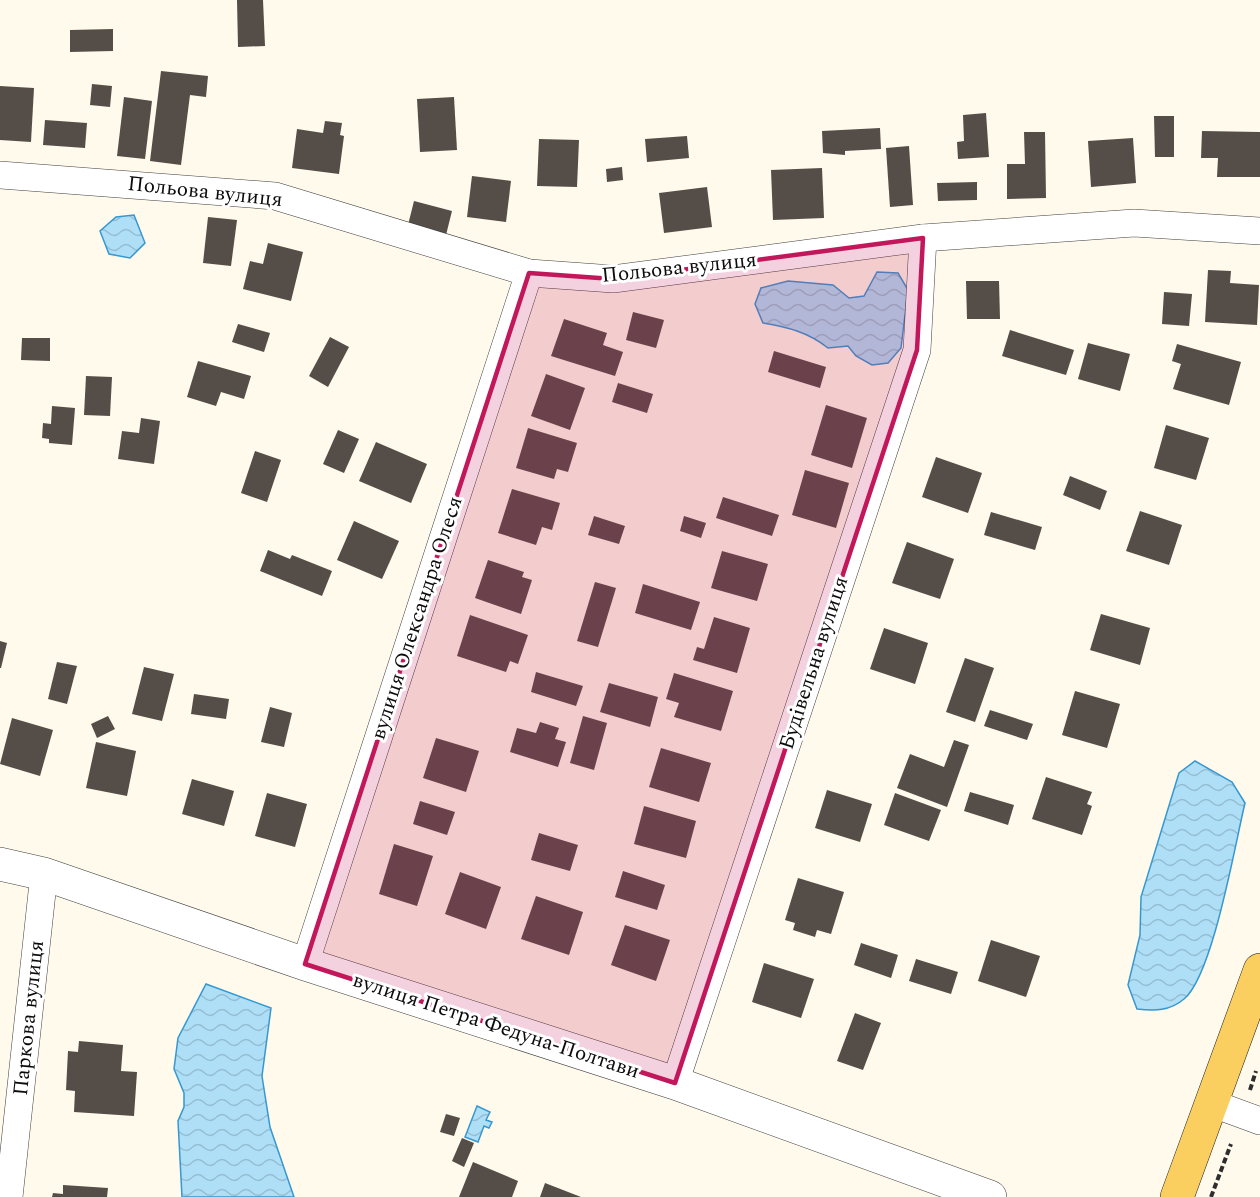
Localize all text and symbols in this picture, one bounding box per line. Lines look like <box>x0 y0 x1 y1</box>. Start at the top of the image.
street label: Польова вулиця <box>126 168 284 216</box>
street label: Польова вулиця <box>600 244 758 292</box>
street label: вулиця Олександра Олеся <box>363 492 471 744</box>
street label: Будівельна вулиця <box>771 572 857 754</box>
street label: Паркова вулиця <box>5 939 53 1097</box>
street label: вулиця Петра Федуна-Полтави <box>348 964 644 1088</box>

